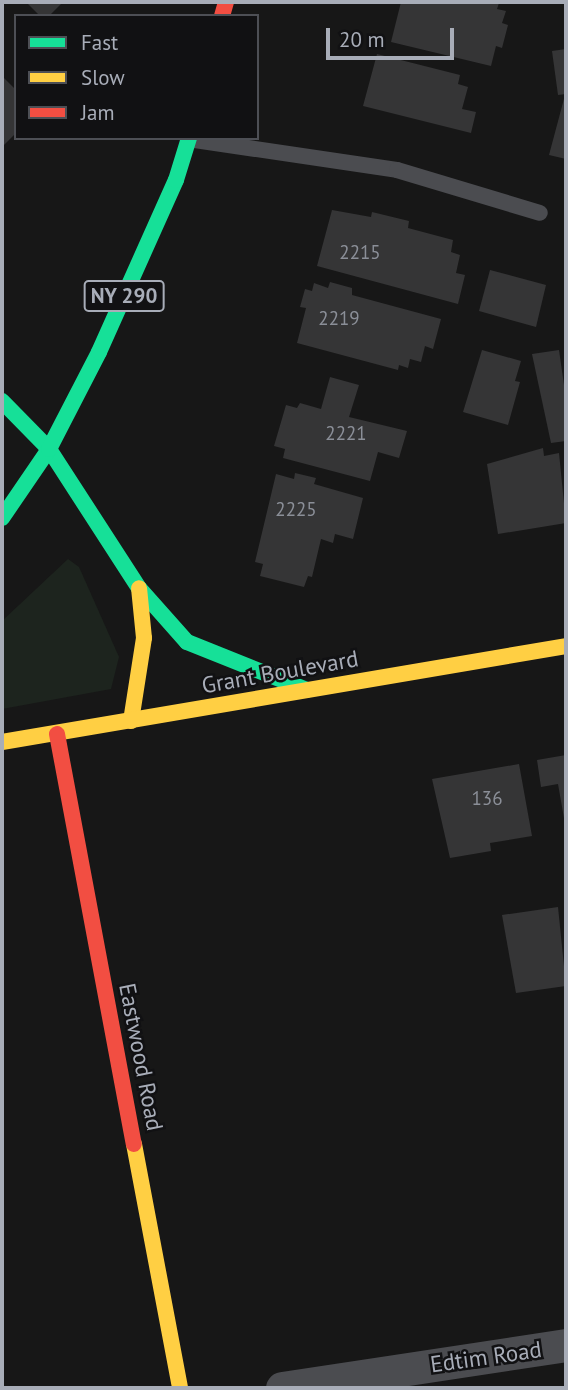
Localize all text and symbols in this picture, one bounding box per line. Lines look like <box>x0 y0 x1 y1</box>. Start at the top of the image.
legend <box>14 14 259 140</box>
scale bar <box>330 14 458 58</box>
text: 20 m <box>339 26 385 53</box>
text: Fast <box>81 29 118 56</box>
text: Slow <box>81 64 125 91</box>
text: Jam <box>81 99 115 126</box>
house number: 2215 <box>339 242 381 264</box>
road number: NY 290 <box>82 278 166 314</box>
house number: 2219 <box>318 308 360 330</box>
house number: 2221 <box>325 423 367 445</box>
house number: 2225 <box>275 499 317 521</box>
street label: Grant Boulevard <box>200 645 360 699</box>
house number: 136 <box>471 788 503 810</box>
street label: Eastwood Road <box>113 981 169 1133</box>
street label: Edtim Road <box>429 1336 543 1378</box>

